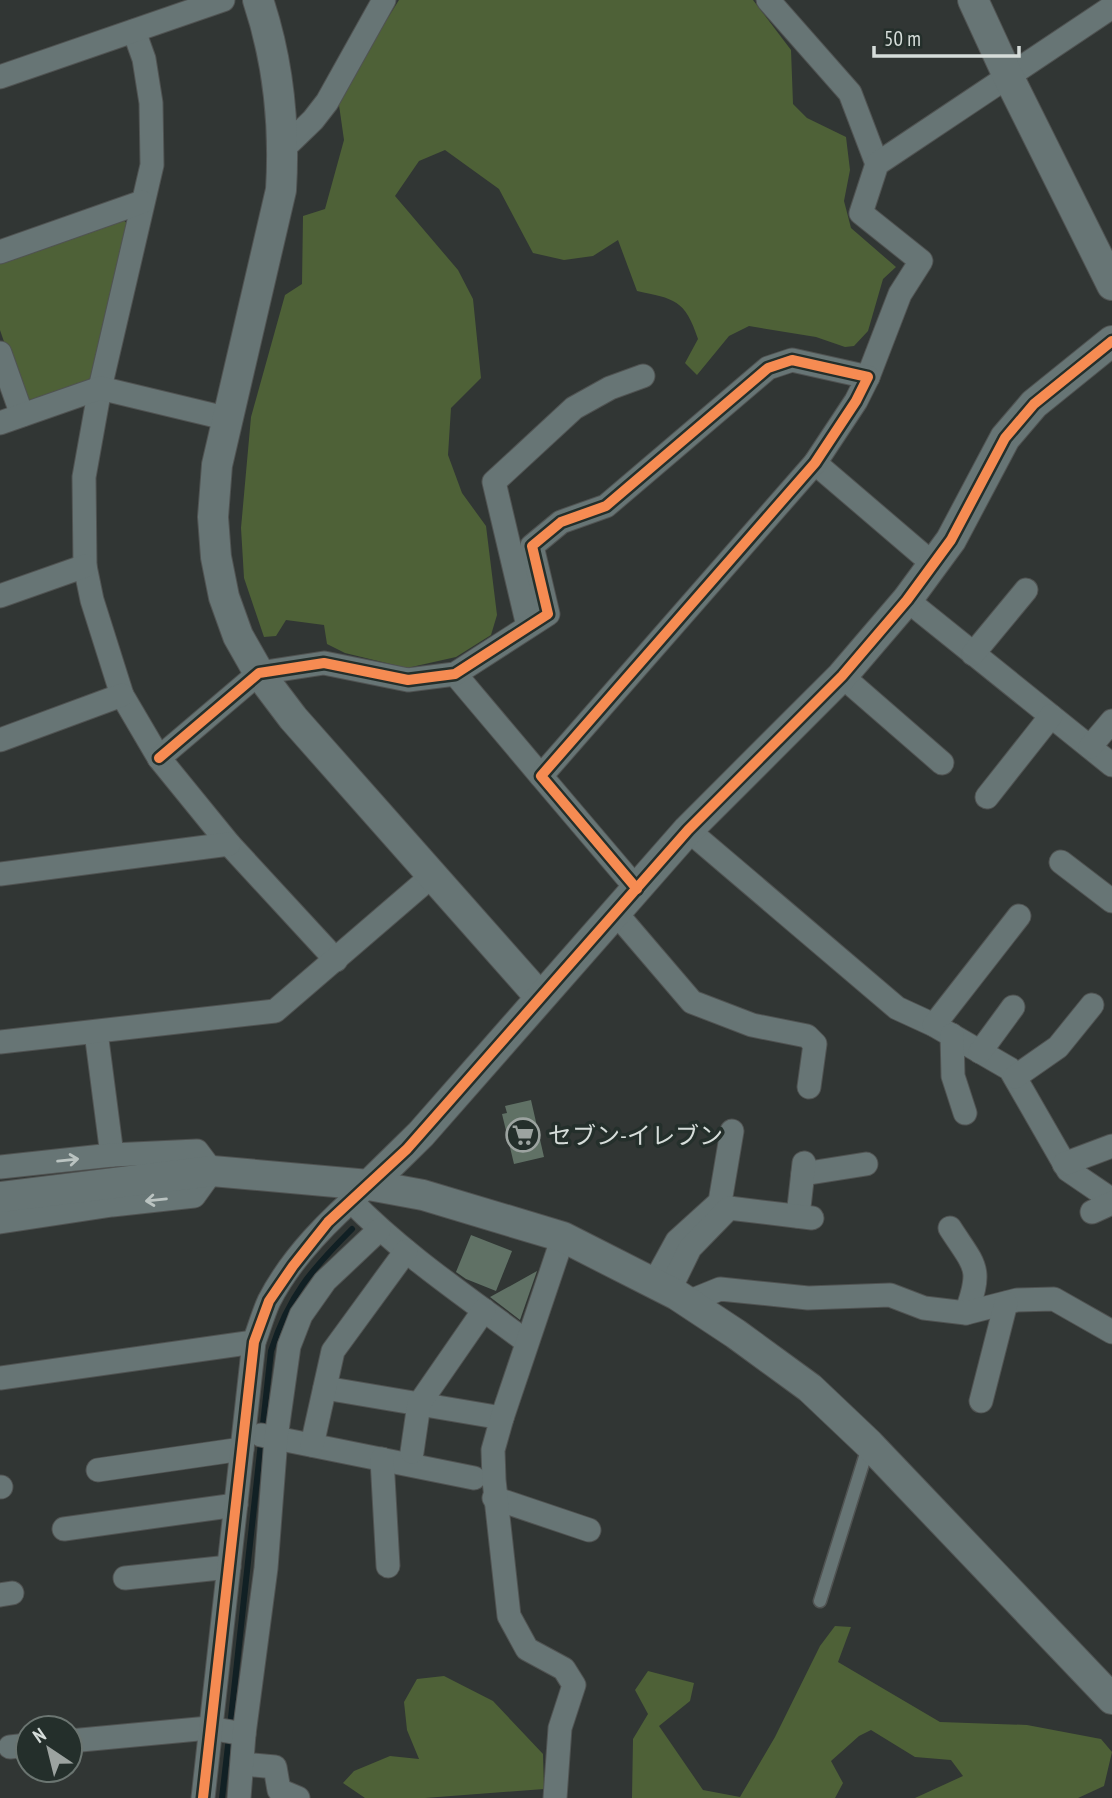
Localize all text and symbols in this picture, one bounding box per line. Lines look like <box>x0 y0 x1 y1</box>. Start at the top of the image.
scale bar <box>874 14 1019 58</box>
text: 50 m <box>884 25 921 52</box>
supermarket icon: セブン-イレブン <box>504 1116 542 1154</box>
place label: セブン-イレブン <box>548 1120 723 1151</box>
one-way arrow <box>56 1153 79 1166</box>
one-way arrow <box>146 1194 168 1207</box>
north arrow <box>14 1714 84 1784</box>
text: N <box>28 1722 50 1748</box>

